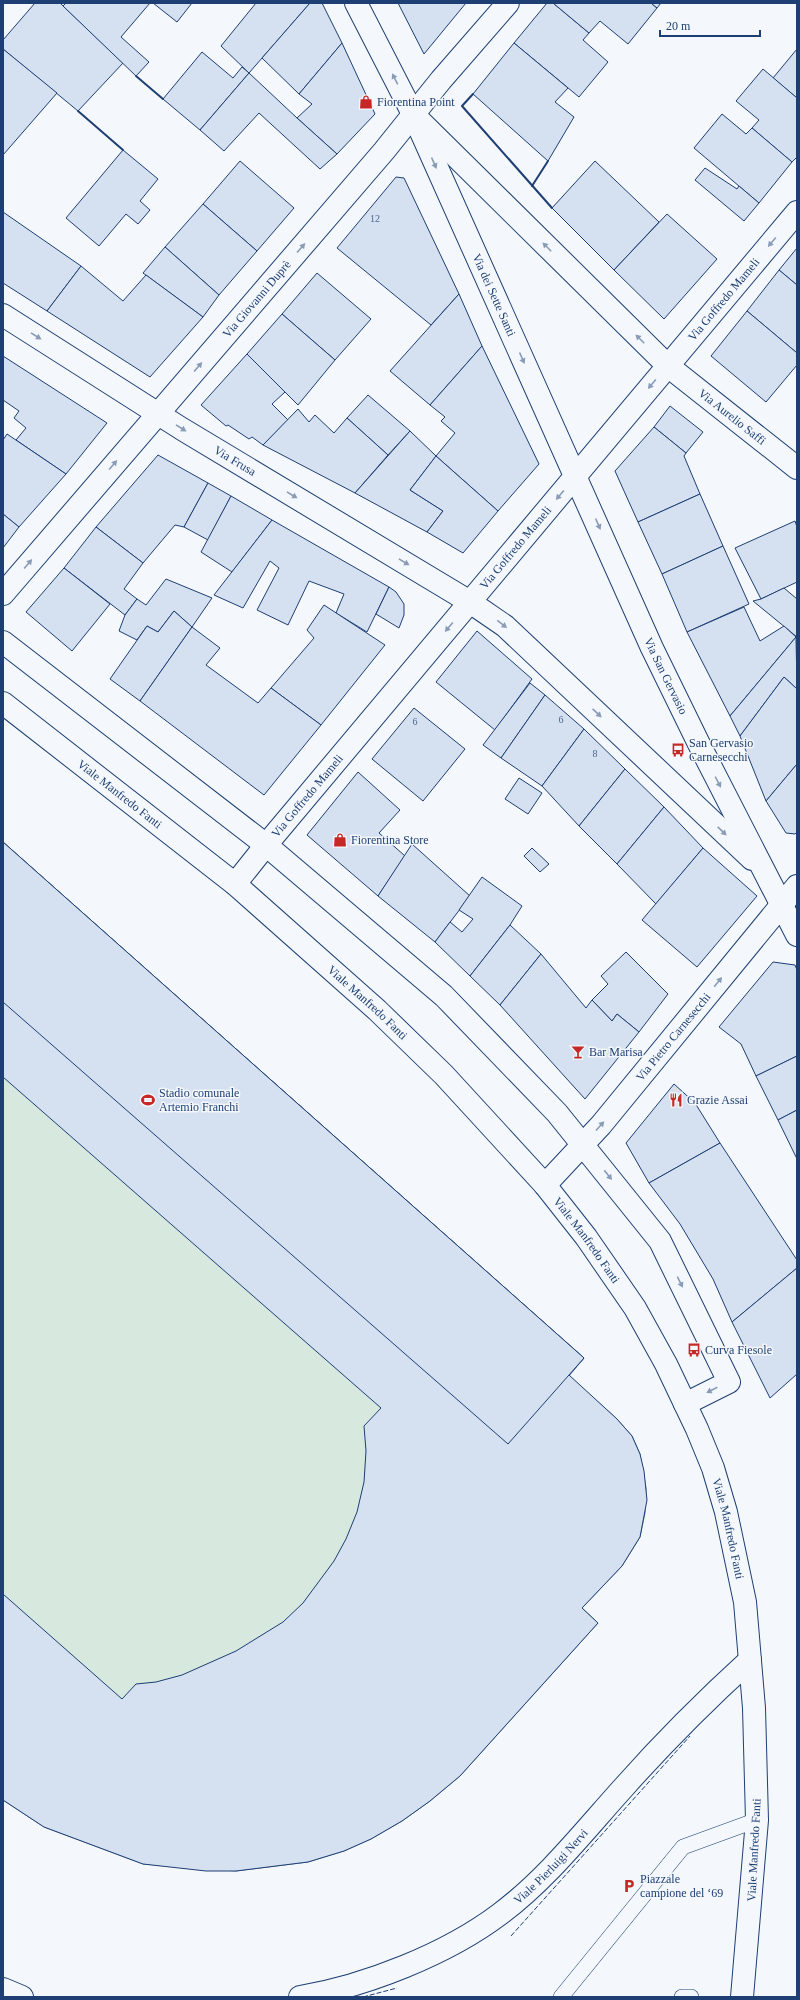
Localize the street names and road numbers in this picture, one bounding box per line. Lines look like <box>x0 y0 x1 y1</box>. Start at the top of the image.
street label: Via dei Sette Santi <box>469 251 519 339</box>
street label: Via Goffredo Mameli <box>685 255 763 344</box>
street label: Via Giovanni Duprè <box>220 258 294 341</box>
street label: Via Aurelio Saffi <box>696 386 769 448</box>
street label: Via Frusa <box>212 443 259 479</box>
street label: Via Goffredo Mameli <box>477 503 555 592</box>
street label: Via San Gervasio <box>641 635 690 717</box>
street label: Via Goffredo Mameli <box>269 751 346 840</box>
street label: Viale Manfredo Fanti <box>75 757 165 832</box>
street label: Viale Manfredo Fanti <box>325 962 411 1043</box>
street label: Via Pietro Carnesecchi <box>633 989 714 1084</box>
street label: Viale Manfredo Fanti <box>550 1194 623 1287</box>
street label: Viale Manfredo Fanti <box>709 1476 747 1581</box>
street label: Viale Manfredo Fanti <box>744 1797 764 1902</box>
street label: Viale Pierluigi Nervi <box>511 1825 591 1907</box>

